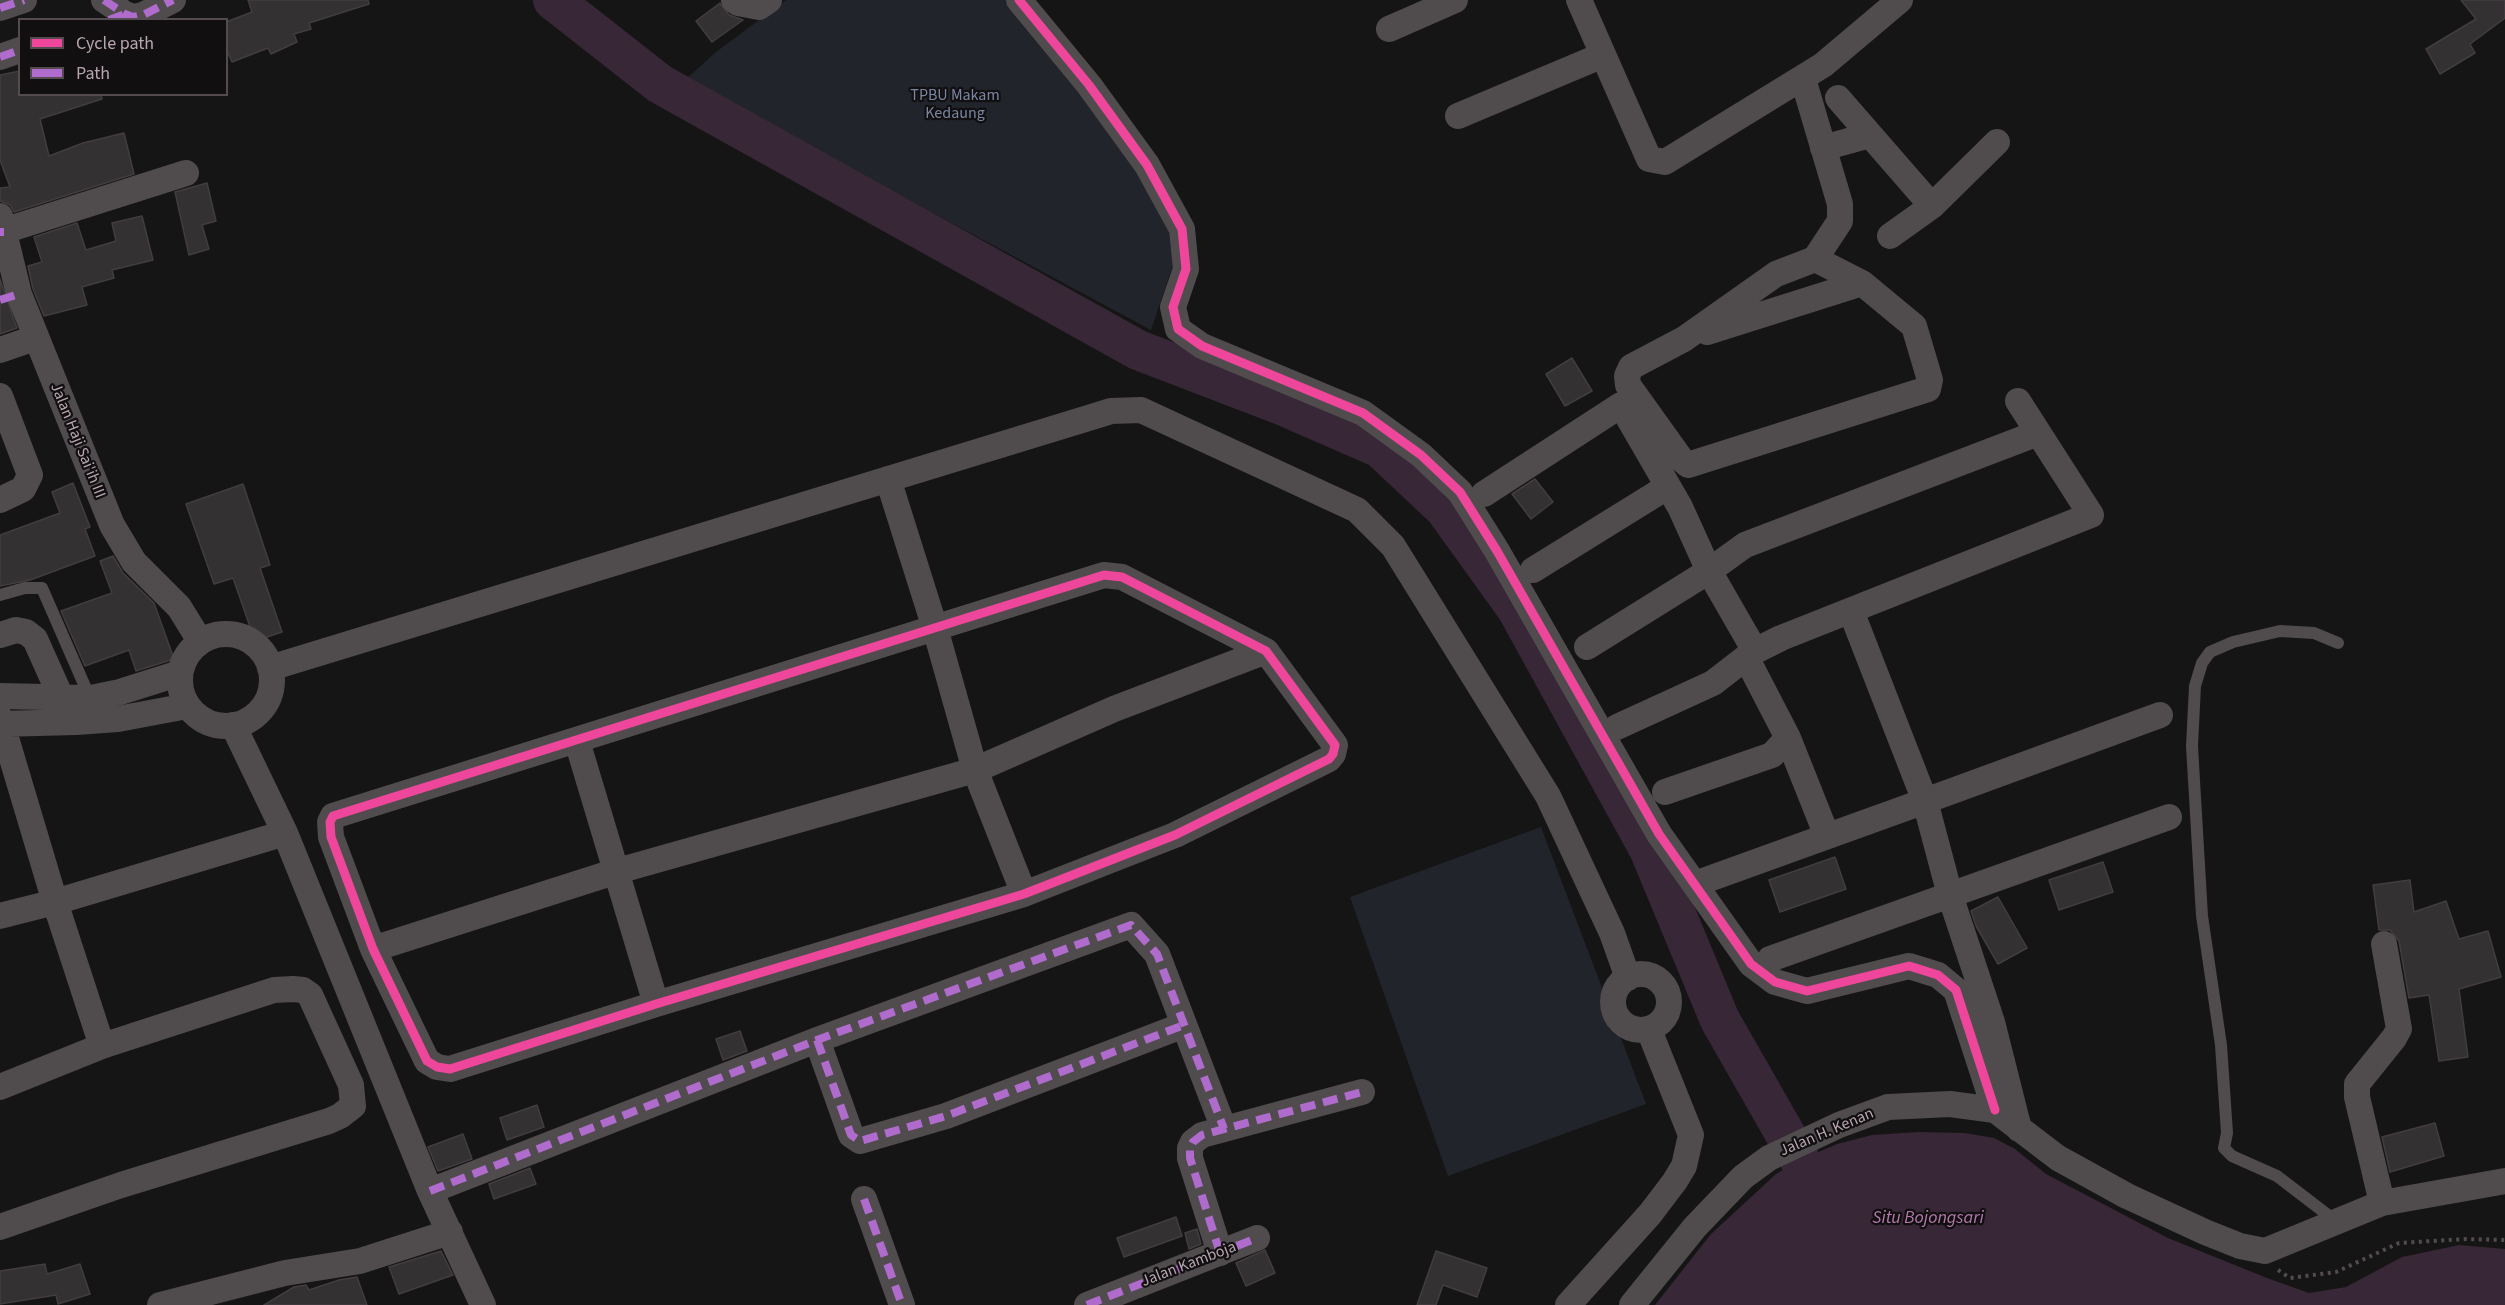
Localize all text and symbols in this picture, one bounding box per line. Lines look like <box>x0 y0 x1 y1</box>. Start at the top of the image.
legend <box>18 18 228 96</box>
text: Cycle path <box>76 31 154 56</box>
text: Path <box>76 61 110 86</box>
park label: TPBU Makam Kedaung <box>910 86 1000 124</box>
street label: Jalan Haji Sai'ih III <box>45 381 109 501</box>
street label: Jalan H. Kenan <box>1777 1105 1877 1161</box>
water label: Situ Bojongsari <box>1872 1208 1984 1230</box>
street label: Jalan Kamboja <box>1139 1238 1239 1292</box>

